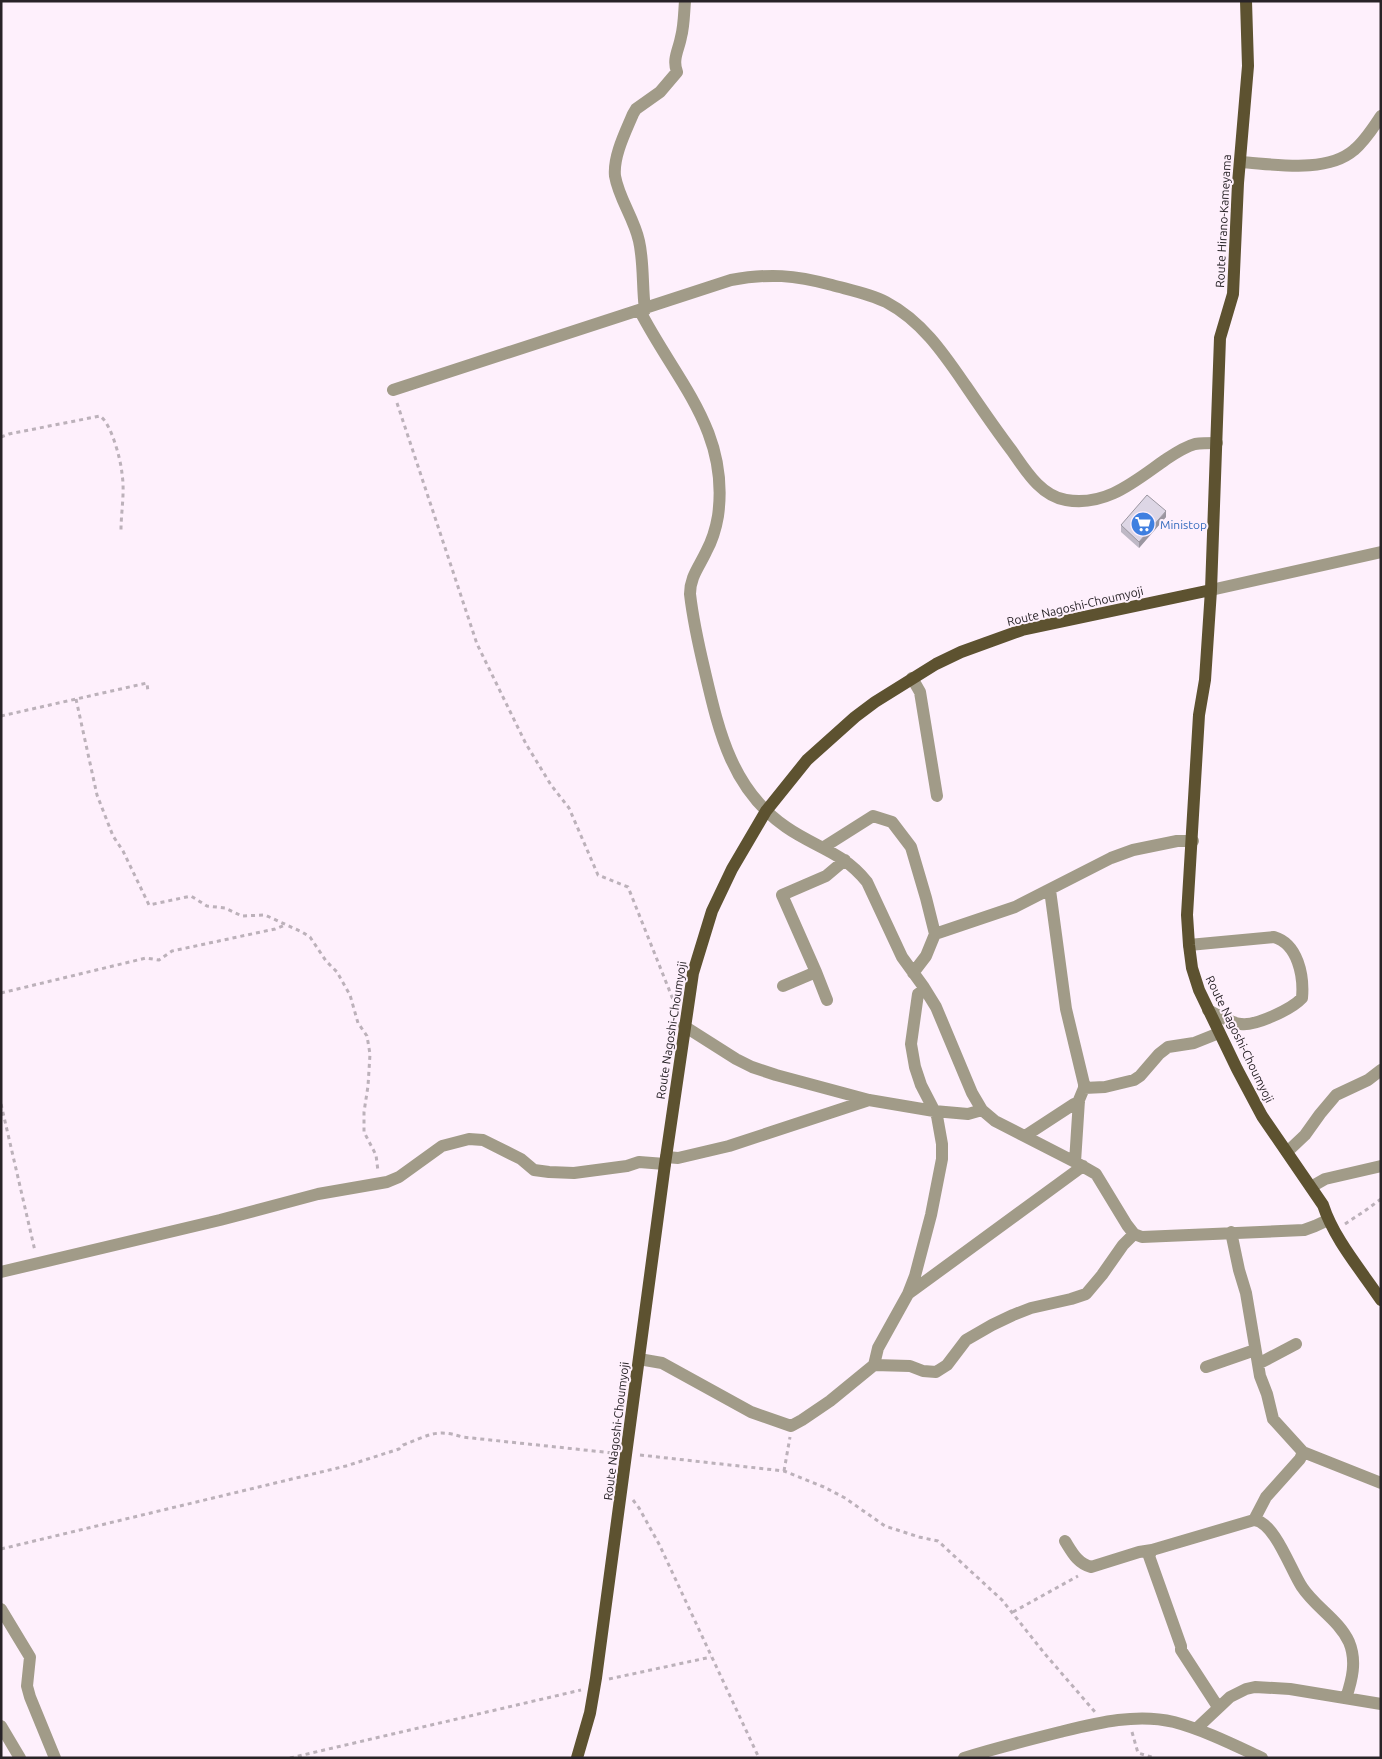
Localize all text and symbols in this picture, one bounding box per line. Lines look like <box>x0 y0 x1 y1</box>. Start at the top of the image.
street label: Route Hirano-Kameyama <box>1213 154 1233 288</box>
supermarket icon: Ministop <box>1130 511 1156 537</box>
place label: Ministop <box>1160 518 1207 531</box>
street label: Route Nagoshi-Choumyoji <box>1006 584 1145 628</box>
street label: Route Nagoshi-Choumyoji <box>654 960 688 1100</box>
street label: Route Nagoshi-Choumyoji <box>1204 973 1276 1105</box>
street label: Route Nagoshi-Choumyoji <box>601 1361 631 1501</box>

